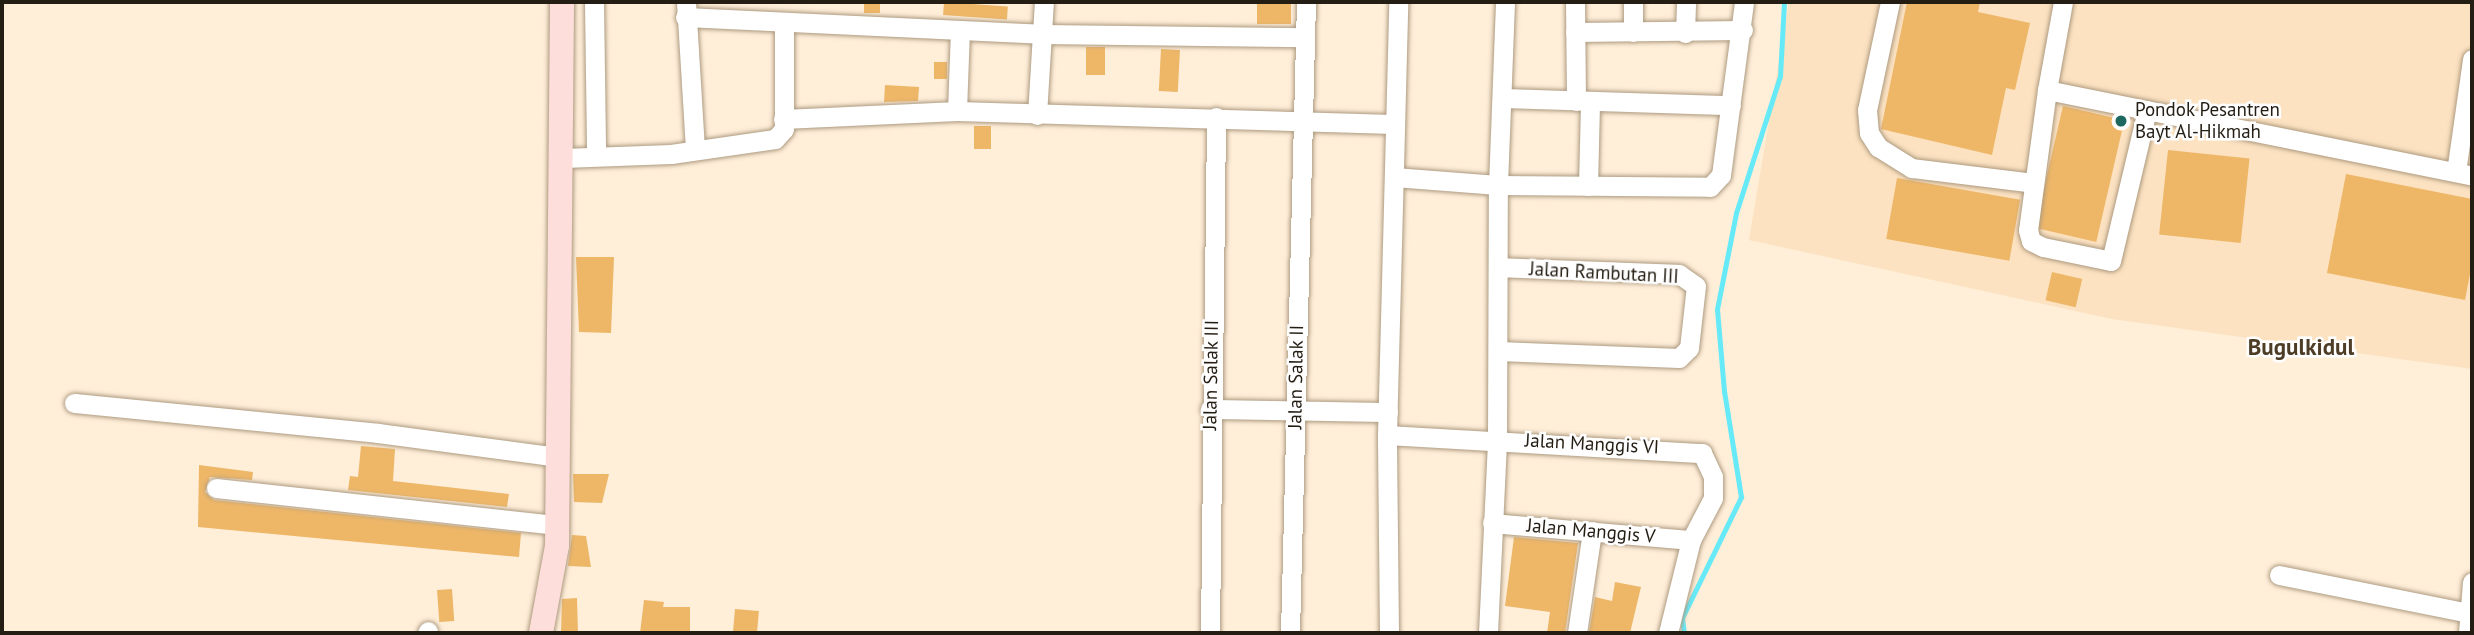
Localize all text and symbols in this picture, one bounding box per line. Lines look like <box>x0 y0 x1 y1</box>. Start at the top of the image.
place label: Pondok Pesantren Bayt Al-Hikmah <box>2135 99 2280 143</box>
marker: Pondok Pesantren Bayt Al-Hikmah <box>2113 113 2129 129</box>
street label: Jalan Rambutan III <box>1529 258 1679 288</box>
street label: Jalan Salak III <box>1199 319 1223 431</box>
street label: Jalan Salak II <box>1284 324 1308 430</box>
district label: Bugulkidul <box>2248 333 2354 361</box>
street label: Jalan Manggis VI <box>1524 429 1660 459</box>
street label: Jalan Manggis V <box>1525 514 1657 548</box>

